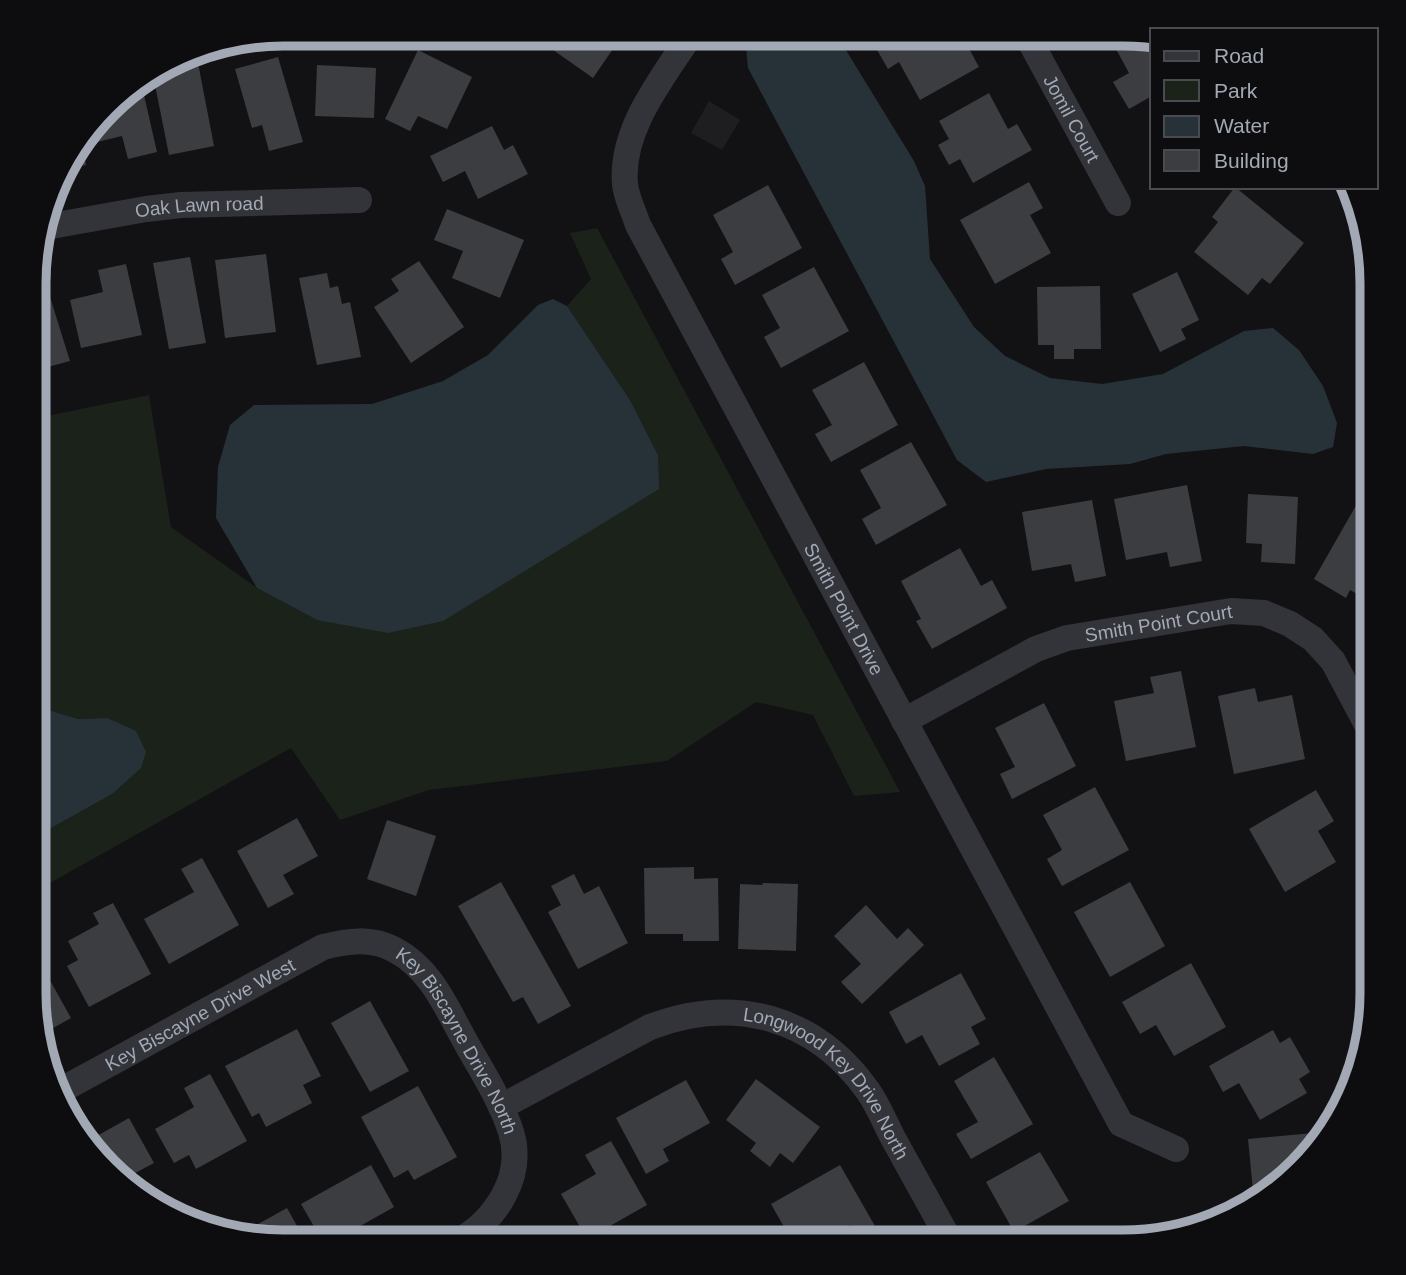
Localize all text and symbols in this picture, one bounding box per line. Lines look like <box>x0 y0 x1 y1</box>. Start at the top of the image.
legend <box>1150 28 1378 189</box>
text: Road <box>1214 44 1264 67</box>
street label: Jomil Court <box>1039 71 1104 166</box>
text: Park <box>1214 79 1258 102</box>
text: Water <box>1214 114 1269 137</box>
text: Building <box>1214 149 1289 172</box>
street label: Oak Lawn road <box>133 193 264 222</box>
street label: Smith Point Drive <box>800 539 888 679</box>
street label: Smith Point Court <box>1083 601 1235 646</box>
street label: Key Biscayne Drive North <box>392 943 521 1137</box>
street label: Key Biscayne Drive West <box>102 954 299 1075</box>
street label: Longwood Key Drive North <box>742 1004 913 1163</box>

